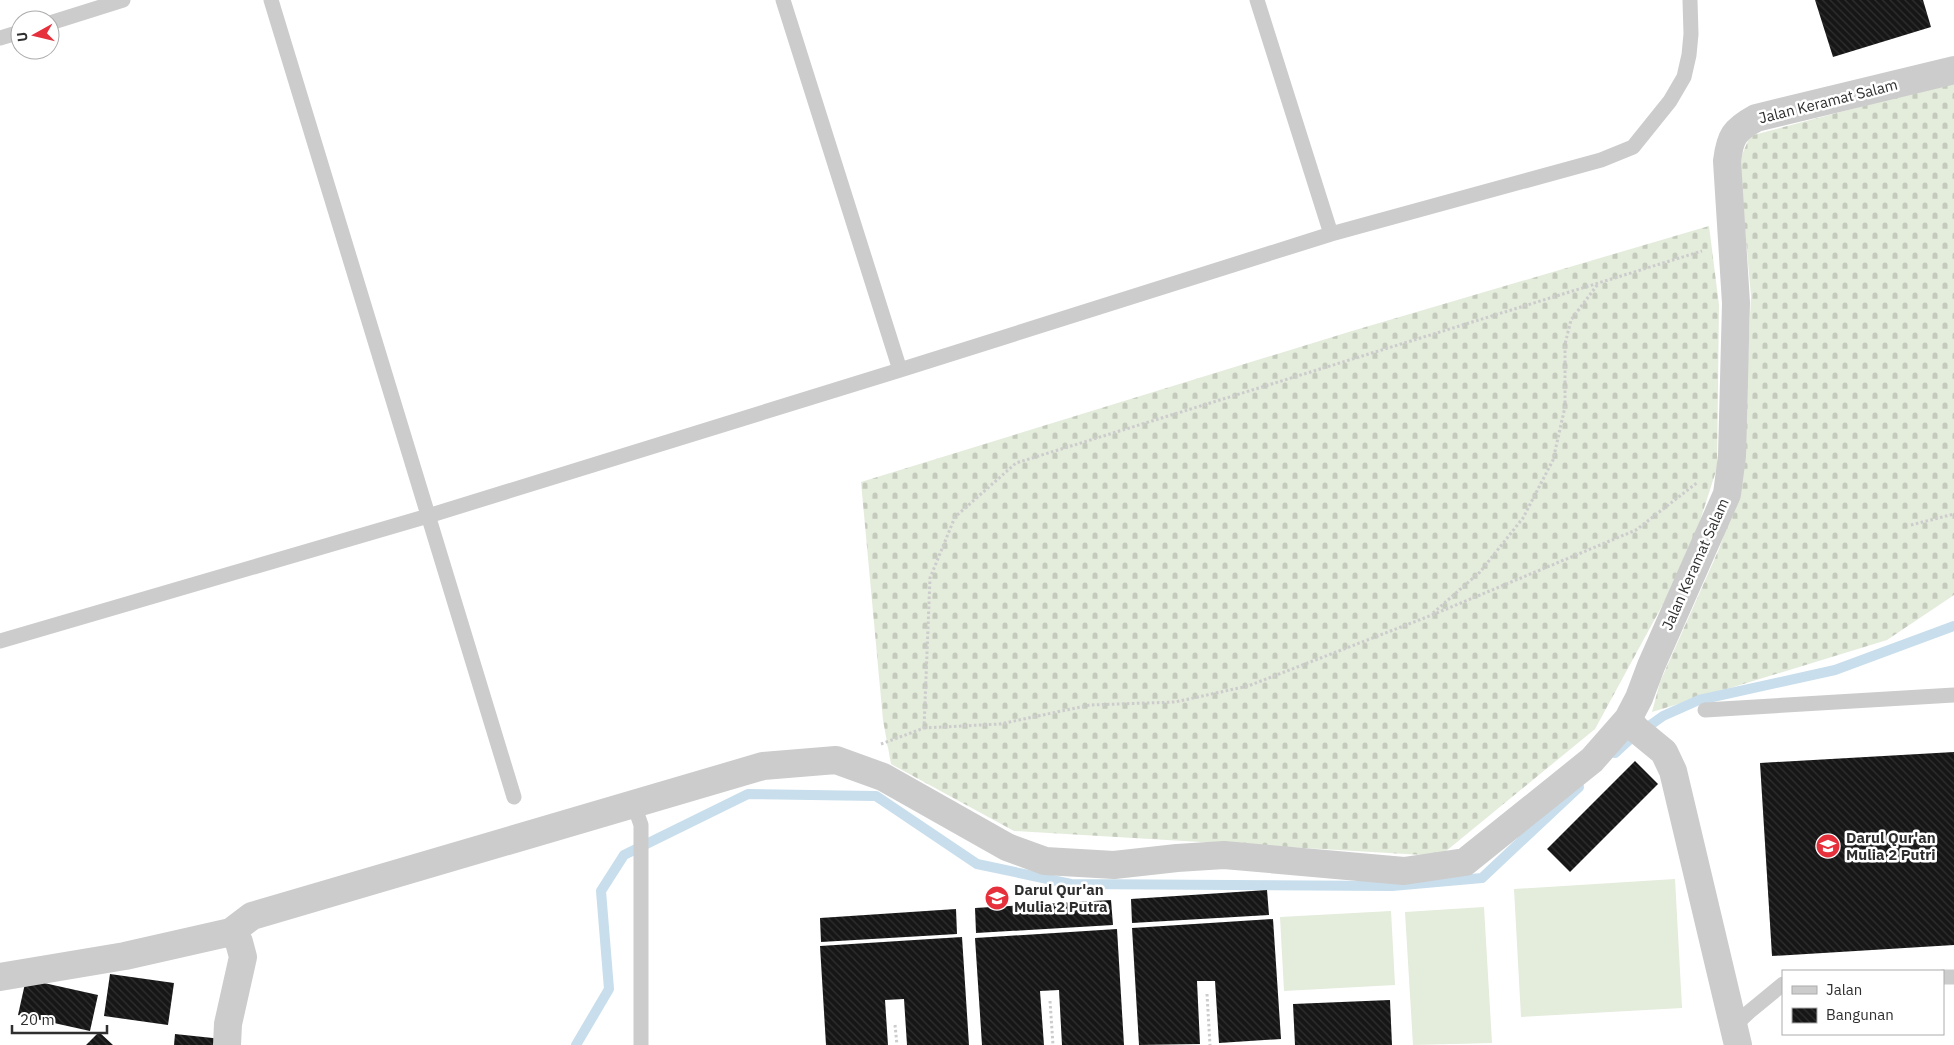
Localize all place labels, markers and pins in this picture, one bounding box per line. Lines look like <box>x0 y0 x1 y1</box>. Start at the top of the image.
place label: Darul Qur'an Mulia 2 Putri <box>1846 828 1936 864</box>
school or university icon: Darul Qur'an Mulia 2 Putri <box>1815 833 1841 859</box>
place label: Darul Qur'an Mulia 2 Putra <box>1014 880 1108 916</box>
school or university icon: Darul Qur'an Mulia 2 Putra <box>984 885 1010 911</box>

